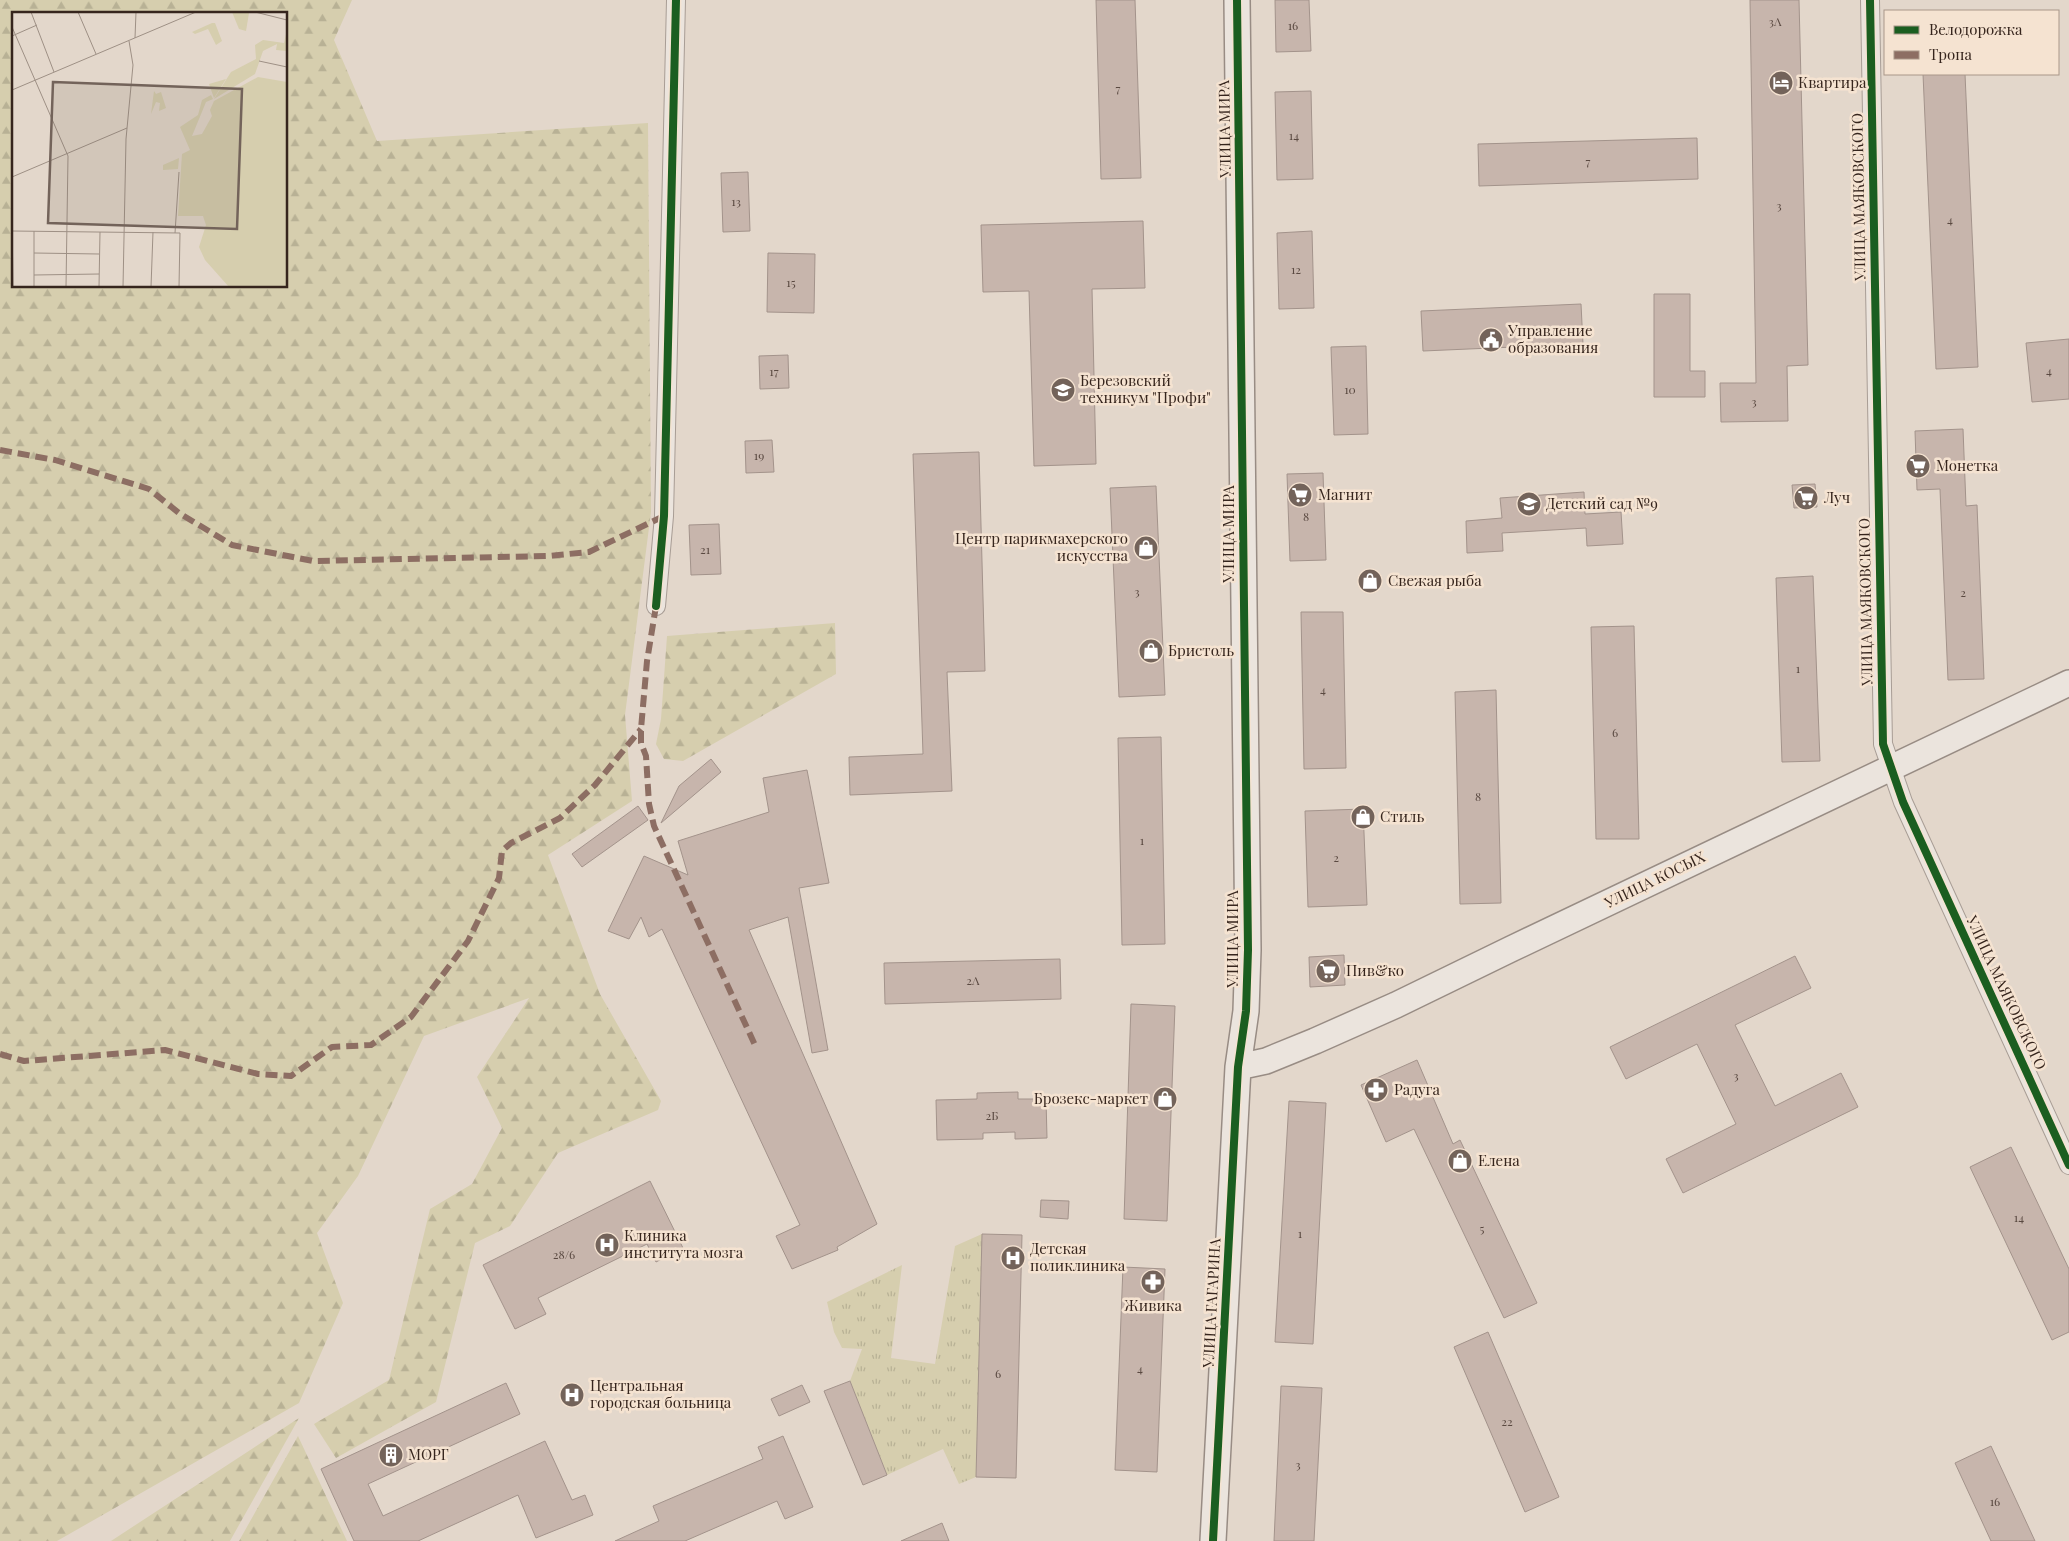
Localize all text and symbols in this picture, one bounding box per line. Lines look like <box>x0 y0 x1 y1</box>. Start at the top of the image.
legend <box>1884 10 2059 75</box>
inset map <box>12 12 288 288</box>
house number: 3А <box>1769 13 1782 29</box>
house number: 16 <box>1288 17 1298 33</box>
text: Велодорожка <box>1929 19 2023 39</box>
text: Тропа <box>1929 44 1972 64</box>
hotel icon: Квартира <box>1768 70 1794 96</box>
place label: Квартира <box>1798 72 1867 92</box>
street label: УЛИЦА МИРА <box>1213 79 1235 179</box>
house number: 7 <box>1116 80 1121 96</box>
street label: УЛИЦА МАЯКОВСКОГО <box>1847 113 1869 282</box>
house number: 14 <box>1289 127 1299 143</box>
house number: 7 <box>1586 153 1591 169</box>
house number: 13 <box>731 193 741 209</box>
house number: 3 <box>1776 197 1782 213</box>
house number: 4 <box>1947 211 1953 227</box>
house number: 12 <box>1291 261 1301 277</box>
house number: 15 <box>786 274 796 290</box>
place label: Управление образования <box>1507 320 1598 357</box>
public building icon: Управление образования <box>1478 327 1504 353</box>
house number: 4 <box>2046 362 2052 378</box>
house number: 17 <box>769 363 779 379</box>
place label: Березовский техникум "Профи" <box>1080 370 1211 407</box>
school or university icon: Березовский техникум "Профи" <box>1050 377 1076 403</box>
house number: 10 <box>1344 381 1356 397</box>
house number: 3 <box>1751 393 1757 409</box>
house number: 19 <box>754 447 764 463</box>
supermarket icon: Монетка <box>1905 453 1931 479</box>
place label: Монетка <box>1936 455 1999 475</box>
supermarket icon: Магнит <box>1287 482 1313 508</box>
place label: Магнит <box>1318 484 1372 504</box>
street label: УЛИЦА МИРА <box>1218 485 1238 584</box>
supermarket icon: Луч <box>1793 485 1819 511</box>
place label: Луч <box>1823 487 1851 507</box>
school or university icon: Детский сад №9 <box>1516 491 1542 517</box>
place label: Детский сад №9 <box>1546 493 1658 513</box>
house number: 8 <box>1303 508 1309 524</box>
street label: УЛИЦА МАЯКОВСКОГО <box>1854 518 1876 687</box>
place label: Центр парикмахерского искусства <box>955 528 1129 565</box>
shop icon: Центр парикмахерского искусства <box>1133 535 1159 561</box>
house number: 21 <box>700 541 711 557</box>
shop icon: Свежая рыба <box>1357 568 1383 594</box>
place label: Свежая рыба <box>1388 570 1482 590</box>
house number: 3 <box>1134 583 1140 599</box>
house number: 2 <box>1960 584 1966 600</box>
shop icon: Бристоль <box>1138 638 1164 664</box>
place label: Бристоль <box>1168 640 1234 660</box>
house number: 1 <box>1796 660 1801 676</box>
house number: 4 <box>1320 681 1326 697</box>
house number: 6 <box>1612 724 1618 740</box>
house number: 8 <box>1475 788 1481 804</box>
shop icon: Стиль <box>1350 804 1376 830</box>
place label: Стиль <box>1380 806 1424 826</box>
house number: 1 <box>1140 832 1145 848</box>
street label: УЛИЦА КОСЫХ <box>1600 846 1709 913</box>
house number: 2 <box>1333 849 1339 865</box>
street label: УЛИЦА МИРА <box>1222 890 1242 989</box>
street label: УЛИЦА МАЯКОВСКОГО <box>1962 911 2051 1073</box>
supermarket icon: Пив&ко <box>1315 958 1341 984</box>
place label: Пив&ко <box>1346 960 1404 980</box>
house number: 2А <box>966 972 980 988</box>
house number: 3 <box>1733 1067 1739 1083</box>
pharmacy icon: Радуга <box>1363 1077 1389 1103</box>
place label: Радуга <box>1394 1079 1441 1099</box>
shop icon: Брозекс-маркет <box>1152 1086 1178 1112</box>
place label: Брозекс-маркет <box>1034 1088 1148 1108</box>
house number: 2Б <box>986 1107 998 1123</box>
shop icon: Елена <box>1447 1148 1473 1174</box>
place label: Елена <box>1478 1150 1520 1170</box>
house number: 14 <box>2014 1209 2024 1225</box>
house number: 5 <box>1480 1220 1485 1236</box>
place label: Клиника института мозга <box>624 1225 744 1262</box>
house number: 1 <box>1298 1225 1303 1241</box>
hospital icon: Клиника института мозга <box>594 1232 620 1258</box>
street label: УЛИЦА ГАГАРИНА <box>1198 1237 1224 1369</box>
place label: Детская поликлиника <box>1030 1238 1126 1275</box>
hospital icon: Детская поликлиника <box>1000 1245 1026 1271</box>
house number: 28/6 <box>553 1246 575 1262</box>
pharmacy icon: Живика <box>1140 1269 1166 1295</box>
place label: Живика <box>1124 1295 1182 1315</box>
house number: 4 <box>1137 1360 1143 1376</box>
house number: 6 <box>995 1365 1001 1381</box>
place label: Центральная городская больница <box>590 1375 732 1412</box>
hospital icon: Центральная городская больница <box>559 1382 585 1408</box>
house number: 22 <box>1501 1413 1513 1429</box>
building icon: МОРГ <box>378 1442 404 1468</box>
place label: МОРГ <box>408 1444 449 1464</box>
house number: 3 <box>1295 1456 1301 1472</box>
house number: 16 <box>1990 1493 2000 1509</box>

